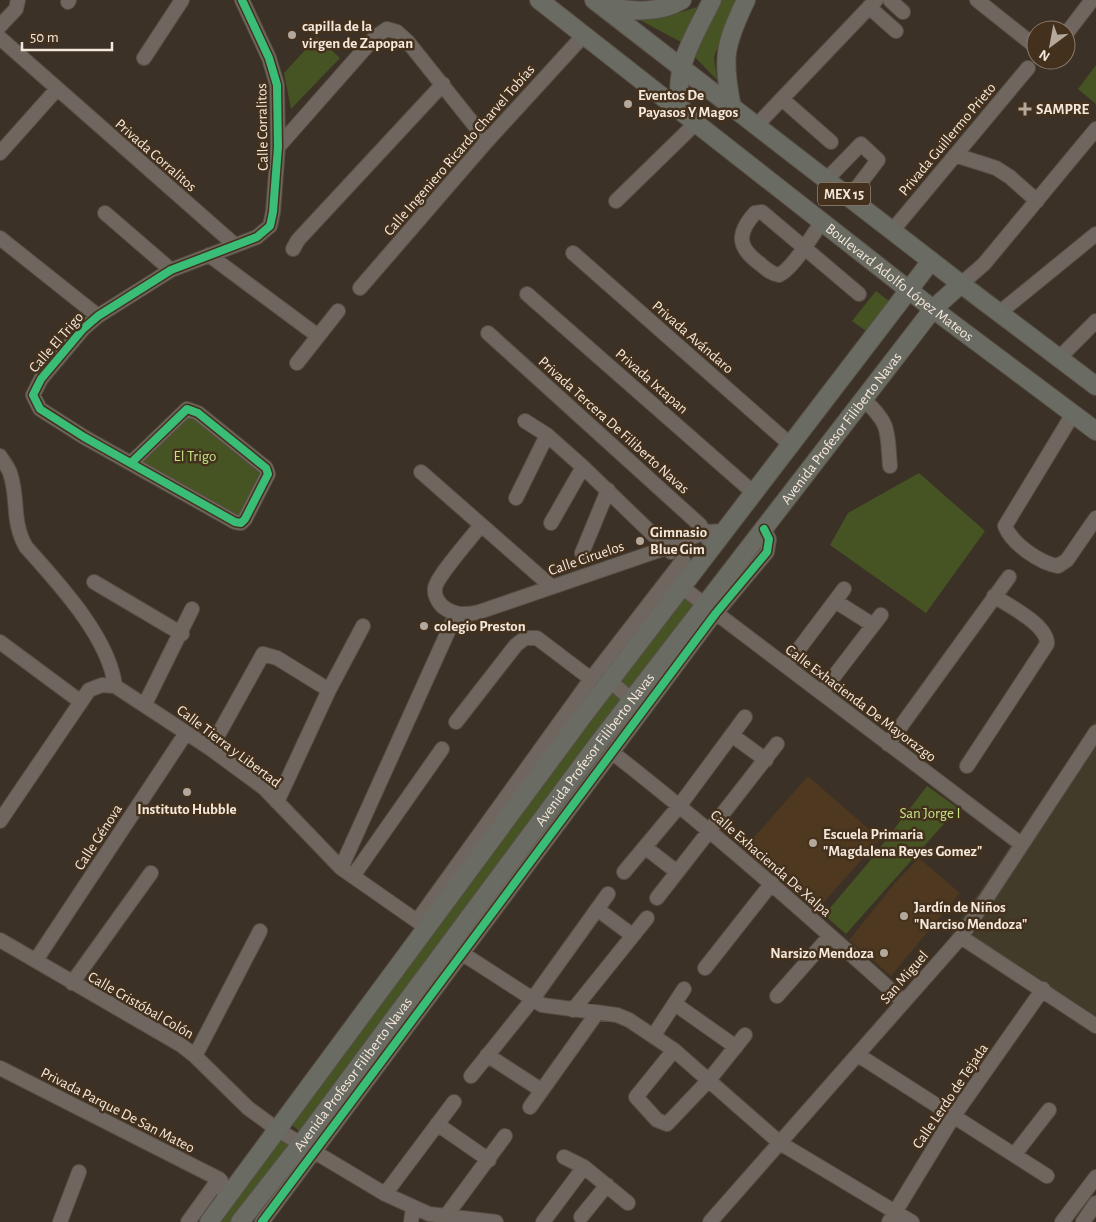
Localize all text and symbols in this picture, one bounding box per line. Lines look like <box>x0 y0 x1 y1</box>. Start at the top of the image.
place label: capilla de la virgen de Zapopan <box>302 19 413 51</box>
scale bar <box>22 20 112 52</box>
north arrow <box>1026 20 1076 70</box>
marker: capilla de la virgen de Zapopan <box>286 29 298 41</box>
text: 50 m <box>30 30 59 45</box>
text: N <box>1037 47 1052 64</box>
street label: Calle Ingeniero Ricardo Charvel Tobías <box>381 62 538 239</box>
street label: Privada Guillermo Prieto <box>896 80 999 199</box>
street label: Calle Corralitos <box>254 83 271 171</box>
place label: Eventos De Payasos Y Magos <box>638 88 738 120</box>
marker: Eventos De Payasos Y Magos <box>622 98 634 110</box>
marker: SAMPRE <box>1018 102 1032 116</box>
place label: SAMPRE <box>1036 102 1090 117</box>
street label: Privada Corralitos <box>112 116 199 195</box>
road number: MEX 15 <box>818 182 870 205</box>
street label: Boulevard Adolfo López Mateos <box>823 221 976 345</box>
street label: Privada Avándaro <box>649 298 736 377</box>
street label: Calle El Trigo <box>26 309 86 375</box>
street label: Privada Ixtapan <box>613 346 691 417</box>
street label: Avenida Profesor Filiberto Navas <box>778 349 905 507</box>
street label: Privada Tercera De Filiberto Navas <box>535 354 692 497</box>
park label: El Trigo <box>174 449 216 464</box>
place label: Gimnasio Blue Gim <box>650 525 707 557</box>
marker: Gimnasio Blue Gim <box>634 535 646 547</box>
street label: Calle Ciruelos <box>546 539 626 578</box>
place label: colegio Preston <box>434 619 526 634</box>
marker: colegio Preston <box>418 620 430 632</box>
street label: Calle Exhacienda De Mayorazgo <box>782 642 939 765</box>
street label: Avenida Profesor Filiberto Navas <box>533 670 658 829</box>
street label: Calle Tierra y Libertad <box>174 702 284 790</box>
marker: Instituto Hubble <box>181 786 193 798</box>
street label: Calle Génova <box>72 802 125 873</box>
place label: Instituto Hubble <box>137 802 237 817</box>
park label: San Jorge I <box>900 806 960 821</box>
street label: Calle Exhacienda De Xalpa <box>708 807 834 920</box>
place label: Escuela Primaria "Magdalena Reyes Gomez" <box>823 827 982 859</box>
marker: Escuela Primaria "Magdalena Reyes Gomez" <box>807 837 819 849</box>
place label: Jardín de Niños "Narciso Mendoza" <box>914 900 1027 932</box>
marker: Jardín de Niños "Narciso Mendoza" <box>898 910 910 922</box>
place label: Narsizo Mendoza <box>770 946 874 961</box>
marker: Narsizo Mendoza <box>878 947 890 959</box>
street label: San Miguel <box>877 948 931 1007</box>
street label: Calle Cristóbal Colón <box>85 969 196 1042</box>
street label: Avenida Profesor Filiberto Navas <box>291 995 415 1154</box>
street label: Calle Lerdo de Tejada <box>910 1041 991 1151</box>
street label: Privada Parque De San Mateo <box>39 1065 197 1156</box>

